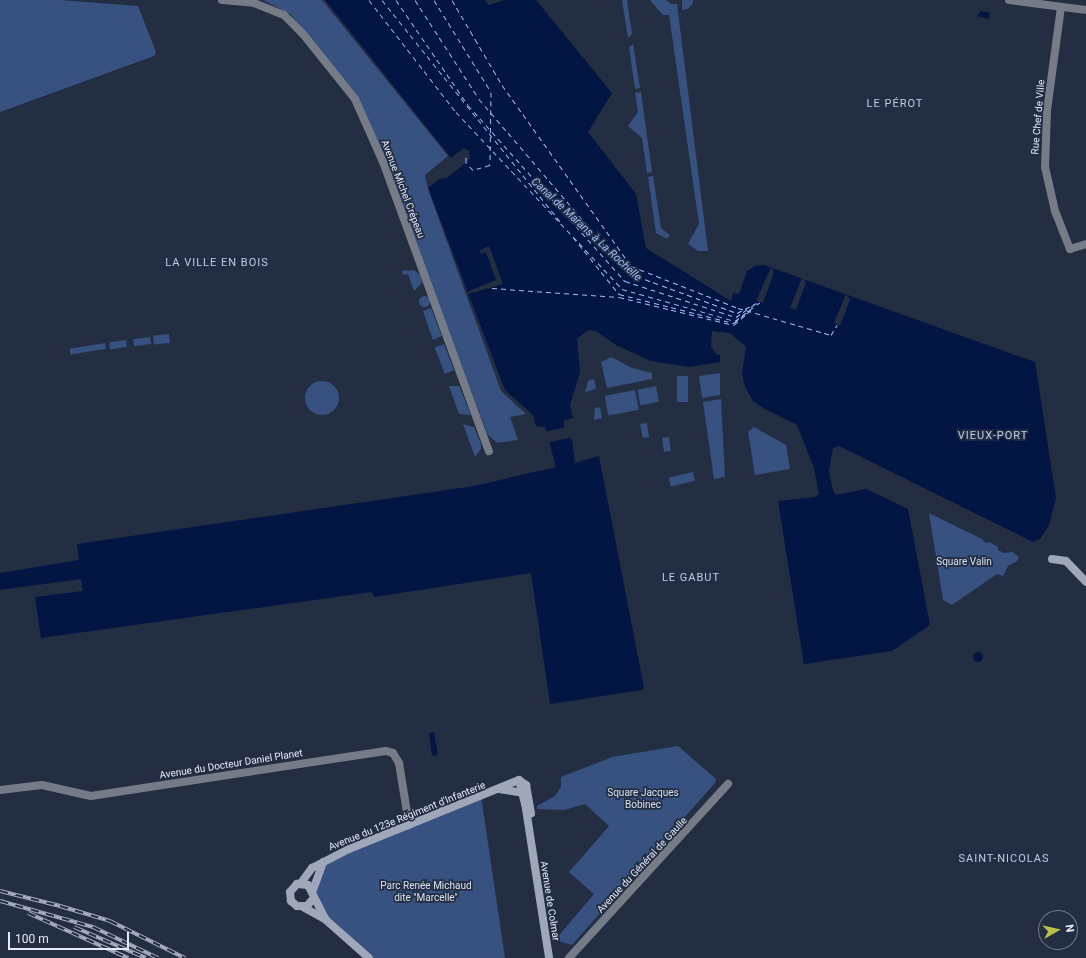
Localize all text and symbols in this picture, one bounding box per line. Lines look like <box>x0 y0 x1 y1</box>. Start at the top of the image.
street label: Rue Chef de Ville <box>1029 79 1047 155</box>
district label: LE PÉROT <box>867 97 923 111</box>
street label: Avenue Michel Crépeau <box>379 138 427 240</box>
water label: Canal de Marans à La Rochelle <box>528 175 644 285</box>
district label: LA VILLE EN BOIS <box>165 256 269 270</box>
district label: VIEUX-PORT <box>958 429 1028 443</box>
park label: Square Valin <box>936 556 992 568</box>
district label: LE GABUT <box>662 571 720 585</box>
street label: Avenue du Docteur Daniel Planet <box>159 747 303 781</box>
street label: Avenue du 123e Régiment d'Infanterie <box>327 779 487 853</box>
park label: Square Jacques Bobinec <box>607 786 679 810</box>
street label: Avenue du Général de Gaulle <box>594 815 690 915</box>
district label: SAINT-NICOLAS <box>958 852 1050 866</box>
street label: Avenue de Colmar <box>538 860 562 942</box>
park label: Parc Renée Michaud dite "Marcelle" <box>380 879 472 902</box>
north arrow <box>1038 910 1078 950</box>
scale bar <box>10 924 131 950</box>
text: N <box>1062 924 1076 933</box>
text: 100 m <box>15 932 49 946</box>

